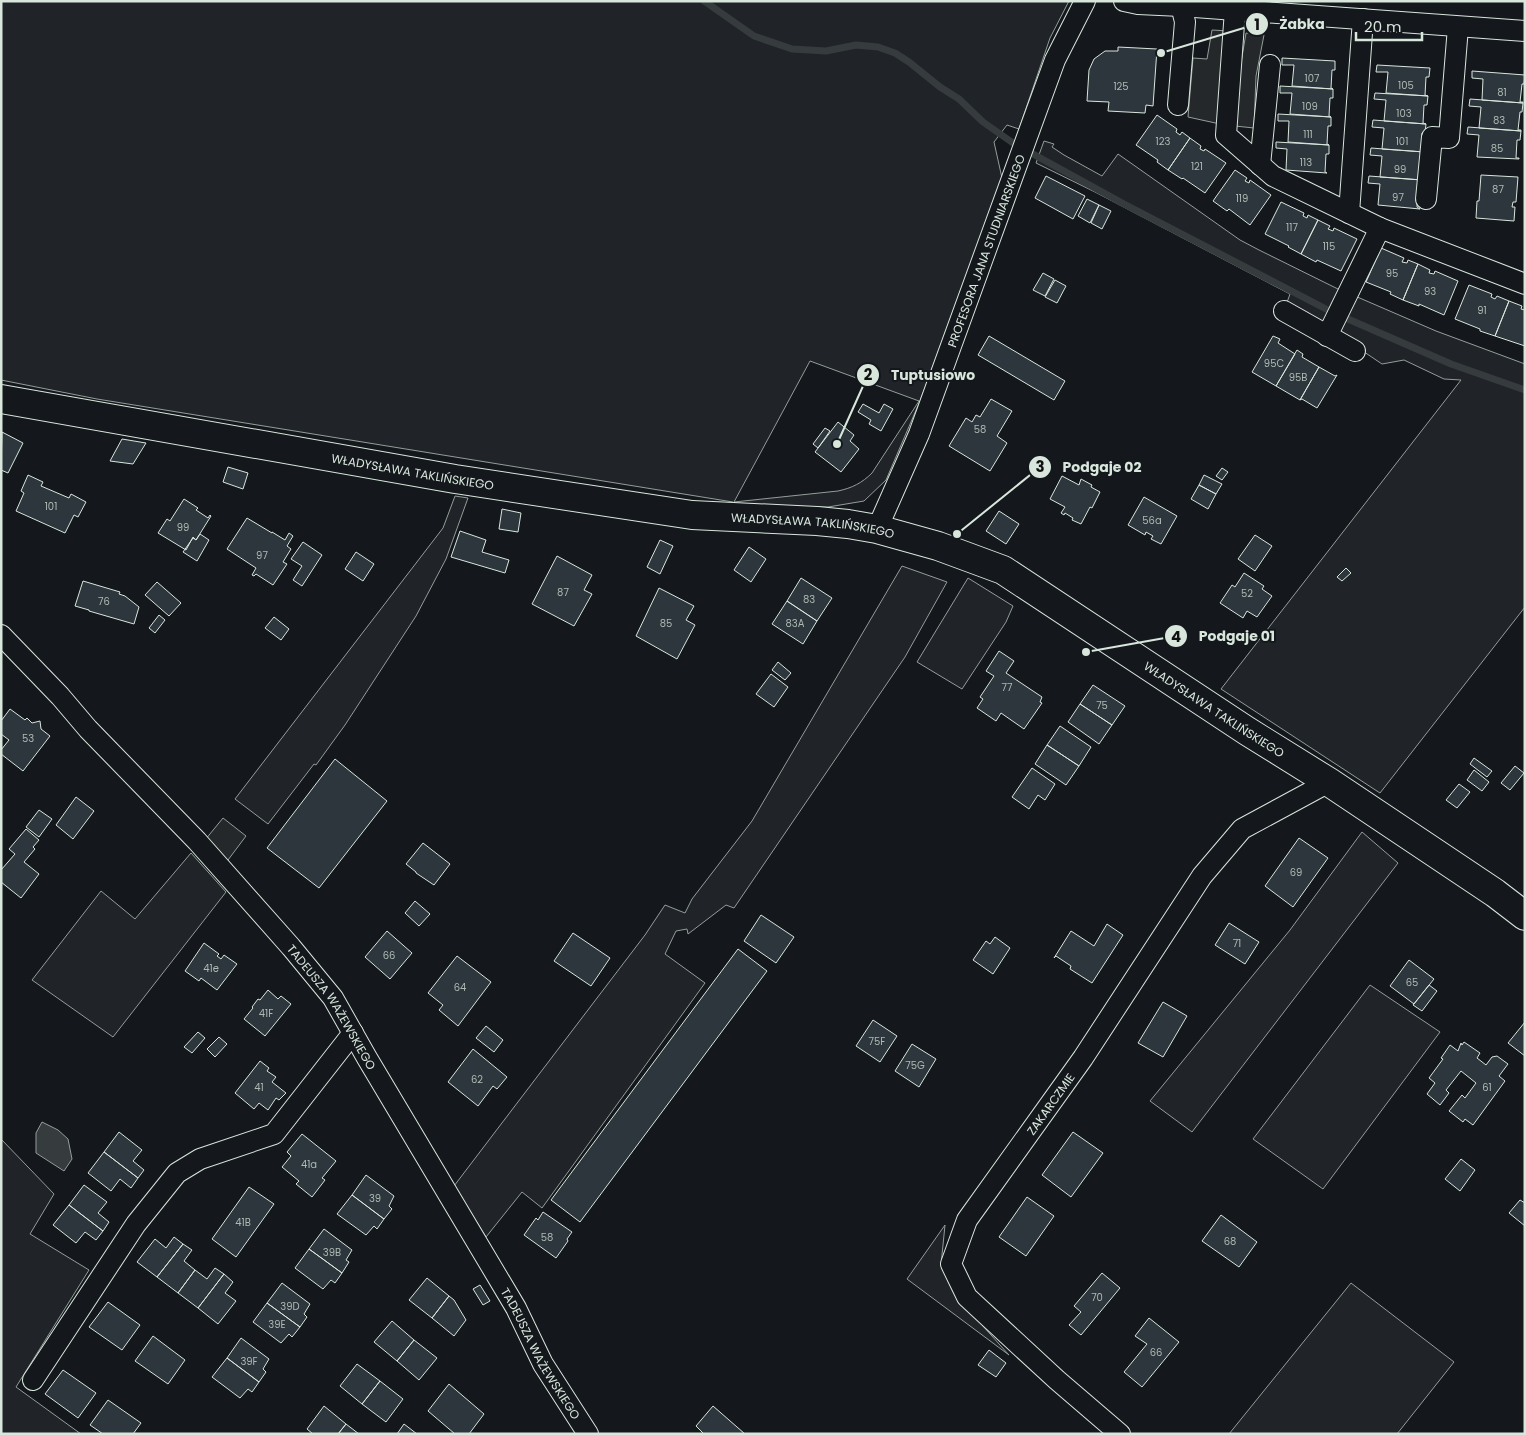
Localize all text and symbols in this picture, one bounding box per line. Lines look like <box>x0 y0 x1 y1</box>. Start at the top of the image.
callout: Żabka <box>1244 10 1335 39</box>
scale bar <box>1356 10 1422 42</box>
text: 1 <box>1254 14 1260 35</box>
text: Żabka <box>1279 14 1325 34</box>
text: 20 m <box>1364 16 1402 37</box>
house number: 107 <box>1305 71 1320 86</box>
house number: 105 <box>1398 78 1414 93</box>
house number: 125 <box>1113 79 1129 94</box>
house number: 81 <box>1497 85 1507 100</box>
house number: 109 <box>1302 99 1318 114</box>
house number: 103 <box>1396 106 1412 121</box>
house number: 83 <box>1493 113 1505 128</box>
house number: 111 <box>1303 127 1313 142</box>
house number: 123 <box>1156 134 1171 149</box>
house number: 101 <box>1396 134 1408 149</box>
house number: 85 <box>1491 141 1503 156</box>
street label: PROFESORA JANA STUDNIARSKIEGO <box>943 152 1029 350</box>
house number: 113 <box>1300 155 1312 170</box>
house number: 121 <box>1191 159 1203 174</box>
house number: 99 <box>1394 162 1406 177</box>
house number: 87 <box>1492 182 1504 197</box>
house number: 97 <box>1392 190 1404 205</box>
house number: 119 <box>1236 191 1248 206</box>
house number: 117 <box>1286 220 1298 235</box>
house number: 115 <box>1323 239 1335 254</box>
house number: 95 <box>1386 266 1398 281</box>
house number: 93 <box>1424 284 1436 299</box>
house number: 91 <box>1477 303 1487 318</box>
house number: 95C <box>1264 356 1284 371</box>
callout: Tuptusiowo <box>856 361 985 390</box>
text: 2 <box>864 364 873 385</box>
text: Tuptusiowo <box>891 365 975 385</box>
house number: 95B <box>1289 370 1307 385</box>
house number: 58 <box>974 422 986 437</box>
street label: WŁADYSŁAWA TAKLIŃSKIEGO <box>330 449 495 493</box>
callout: Podgaje 02 <box>1028 452 1152 481</box>
text: 3 <box>1035 456 1045 477</box>
text: Podgaje 02 <box>1062 457 1142 477</box>
house number: 101 <box>45 499 57 514</box>
street label: WŁADYSŁAWA TAKLIŃSKIEGO <box>731 508 896 542</box>
house number: 56a <box>1142 513 1162 528</box>
house number: 99 <box>177 520 189 535</box>
house number: 97 <box>256 548 268 563</box>
house number: 87 <box>557 585 569 600</box>
house number: 52 <box>1241 586 1253 601</box>
house number: 83 <box>803 592 815 607</box>
house number: 76 <box>98 594 110 609</box>
house number: 85 <box>660 616 672 631</box>
house number: 83A <box>786 616 805 631</box>
callout: Podgaje 01 <box>1163 622 1285 651</box>
text: 4 <box>1171 626 1181 647</box>
text: Podgaje 01 <box>1199 626 1275 646</box>
street label: WŁADYSŁAWA TAKLIŃSKIEGO <box>1141 657 1288 761</box>
house number: 77 <box>1002 680 1013 695</box>
house number: 75 <box>1096 698 1108 713</box>
house number: 53 <box>22 731 34 746</box>
house number: 69 <box>1290 865 1302 880</box>
house number: 71 <box>1233 936 1241 951</box>
street label: TADEUSZA WAŻEWSKIEGO <box>284 941 381 1073</box>
house number: 66 <box>383 948 395 963</box>
house number: 41e <box>203 961 219 976</box>
house number: 65 <box>1406 975 1418 990</box>
house number: 64 <box>454 980 466 995</box>
house number: 41F <box>259 1006 273 1021</box>
house number: 75F <box>869 1034 885 1049</box>
house number: 75G <box>905 1058 925 1073</box>
street label: ZAKARCZMIE <box>1022 1069 1078 1138</box>
house number: 62 <box>471 1072 483 1087</box>
house number: 41 <box>254 1080 264 1095</box>
house number: 61 <box>1482 1080 1492 1095</box>
house number: 41a <box>301 1157 317 1172</box>
house number: 39 <box>369 1191 381 1206</box>
house number: 41B <box>235 1215 251 1230</box>
house number: 58 <box>541 1230 553 1245</box>
house number: 68 <box>1224 1234 1236 1249</box>
house number: 39B <box>323 1245 341 1260</box>
street label: TADEUSZA WAŻEWSKIEGO <box>497 1284 585 1422</box>
house number: 70 <box>1091 1290 1103 1305</box>
house number: 39D <box>280 1299 300 1314</box>
house number: 39E <box>268 1317 286 1332</box>
house number: 66 <box>1150 1345 1162 1360</box>
house number: 39F <box>240 1354 258 1369</box>

